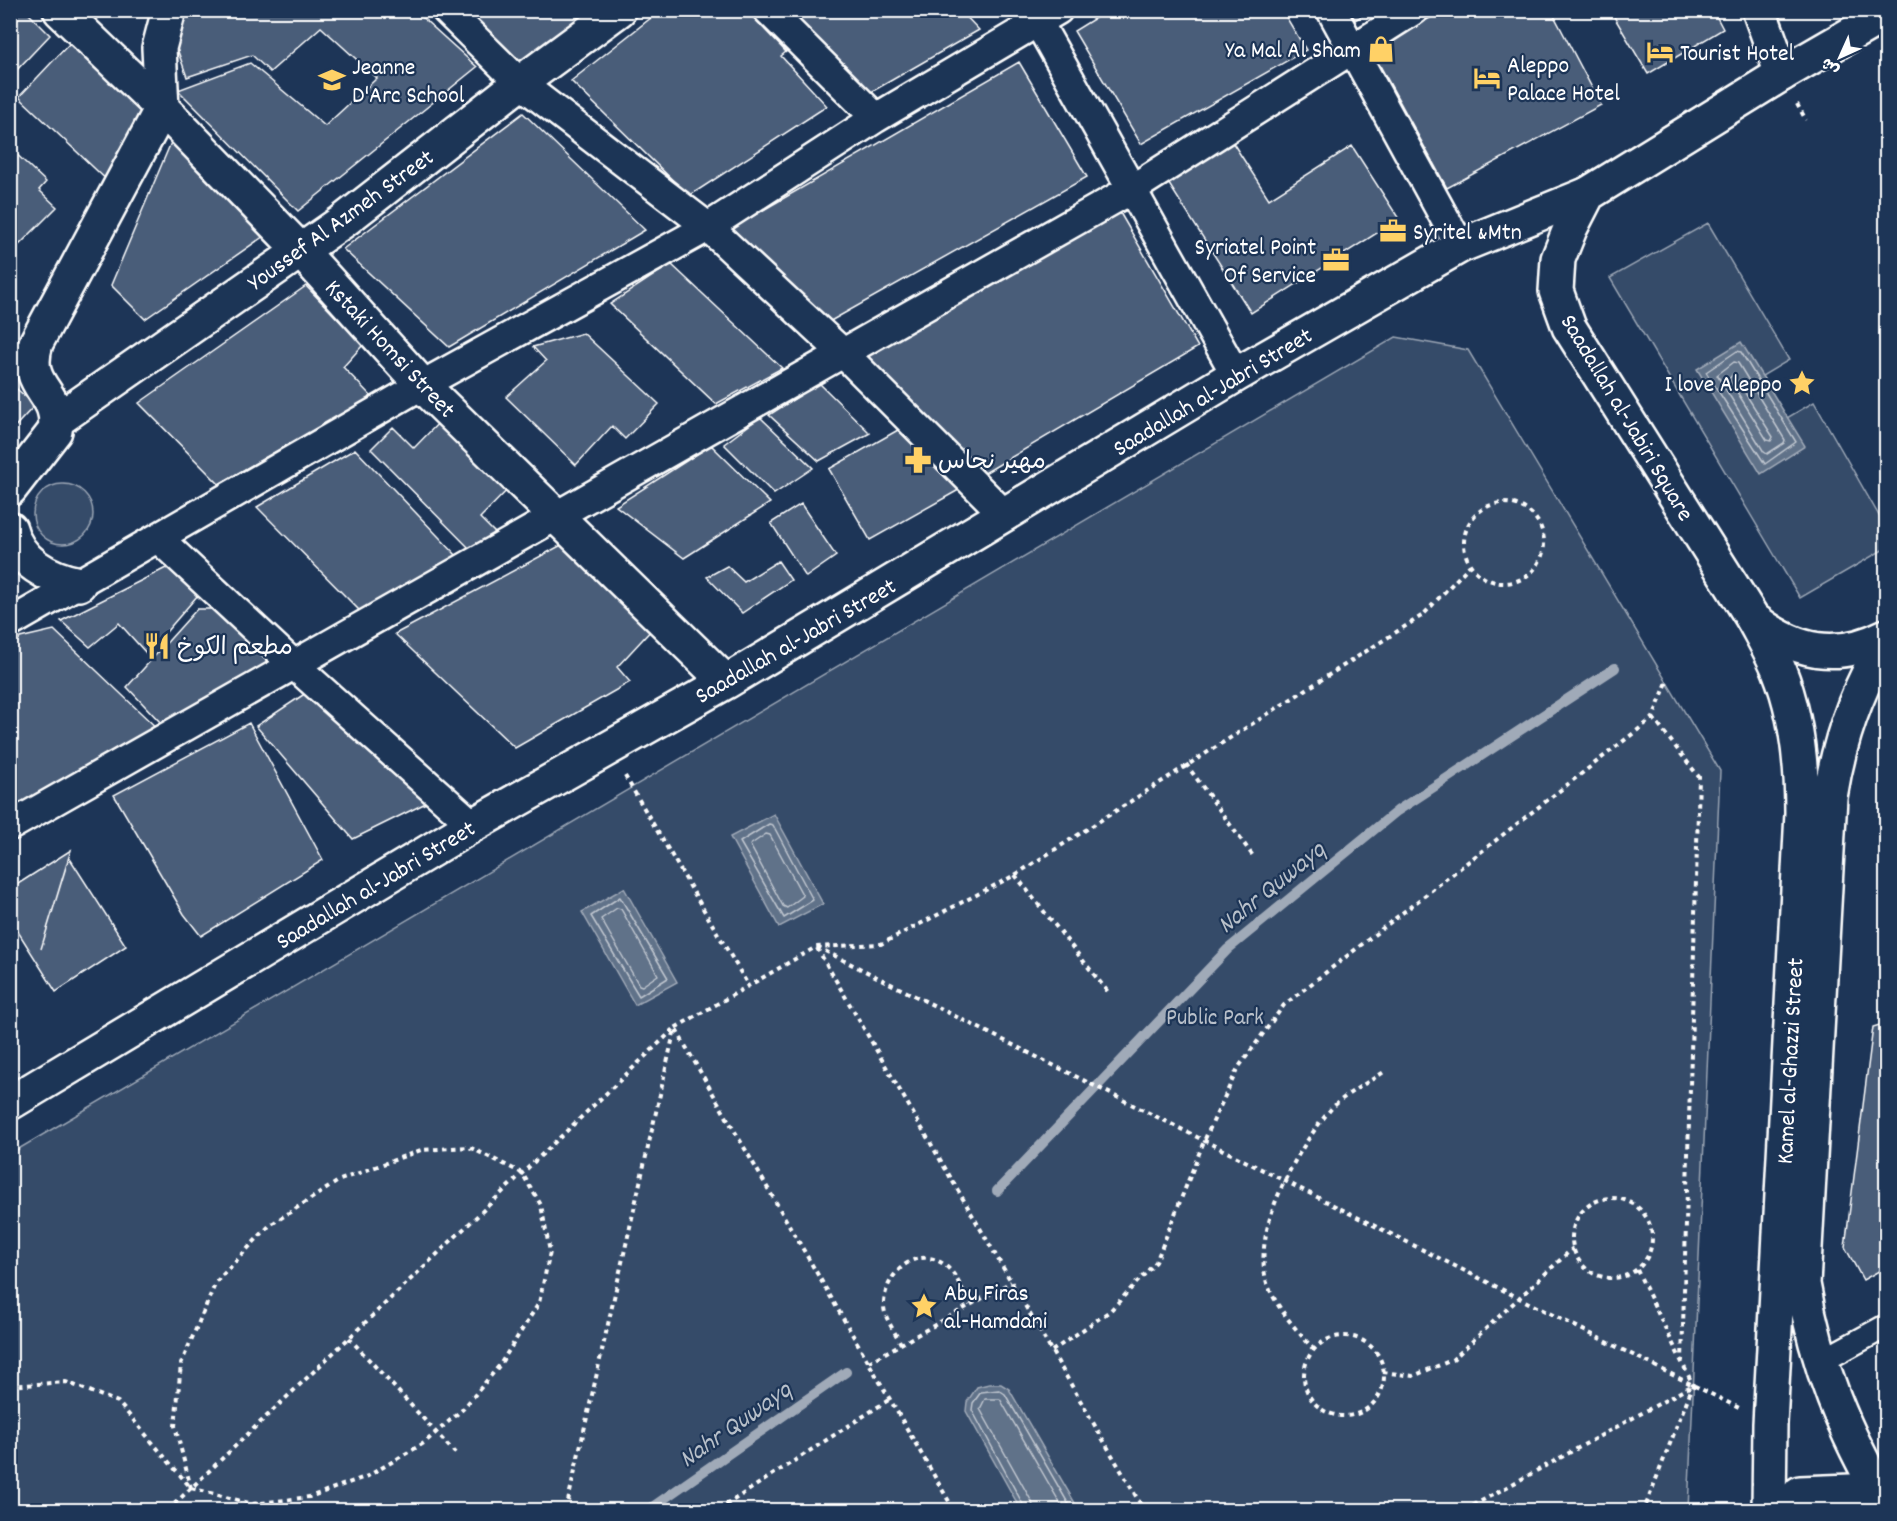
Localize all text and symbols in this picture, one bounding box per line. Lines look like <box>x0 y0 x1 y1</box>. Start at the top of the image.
north arrow <box>1810 27 1870 87</box>
shop icon: Ya Mal Al Sham <box>1366 34 1396 64</box>
place label: Ya Mal Al Sham <box>1225 35 1361 69</box>
hotel icon: Tourist Hotel <box>1645 37 1675 67</box>
place label: Tourist Hotel <box>1680 38 1795 72</box>
place label: Aleppo Palace Hotel <box>1507 50 1620 112</box>
text: ش <box>1817 51 1846 80</box>
place label: Jeanne D'Arc School <box>352 52 465 114</box>
hotel icon: Aleppo Palace Hotel <box>1472 63 1502 93</box>
school or university icon: Jeanne D'Arc School <box>317 65 347 95</box>
street label: Youssef Al Azmeh Street <box>242 142 442 301</box>
office icon: Syritel &Mtn <box>1378 216 1408 246</box>
place label: Syritel &Mtn <box>1413 217 1522 251</box>
place label: Syriatel Point Of Service <box>1195 232 1316 294</box>
office icon: Syriatel Point Of Service <box>1321 245 1351 275</box>
street label: Kstaki Homsi Street <box>315 273 462 427</box>
street label: Saadallah al-Jabiri Square <box>1550 309 1701 528</box>
street label: Saadallah al-Jabri Street <box>1107 320 1320 467</box>
place icon: I love Aleppo <box>1787 368 1817 398</box>
place label: I love Aleppo <box>1664 369 1782 403</box>
pharmacy icon: مهير نحاس <box>903 445 933 475</box>
place label: مهير نحاس <box>938 446 1046 480</box>
street label: Saadallah al-Jabri Street <box>690 571 904 714</box>
restaurant icon: مطعم الكوخ <box>142 631 172 661</box>
place label: مطعم الكوخ <box>177 632 293 666</box>
street label: Saadallah al-Jabri Street <box>270 813 483 960</box>
water label: Nahr Quwayq <box>1210 833 1335 944</box>
street label: Kamel al-Ghazzi Street <box>1770 957 1814 1165</box>
park label: Public Park <box>1166 1002 1264 1036</box>
place label: Abu Firas al-Hamdani <box>944 1278 1047 1340</box>
place icon: Abu Firas al-Hamdani <box>909 1291 939 1321</box>
water label: Nahr Quwayq <box>672 1373 801 1478</box>

